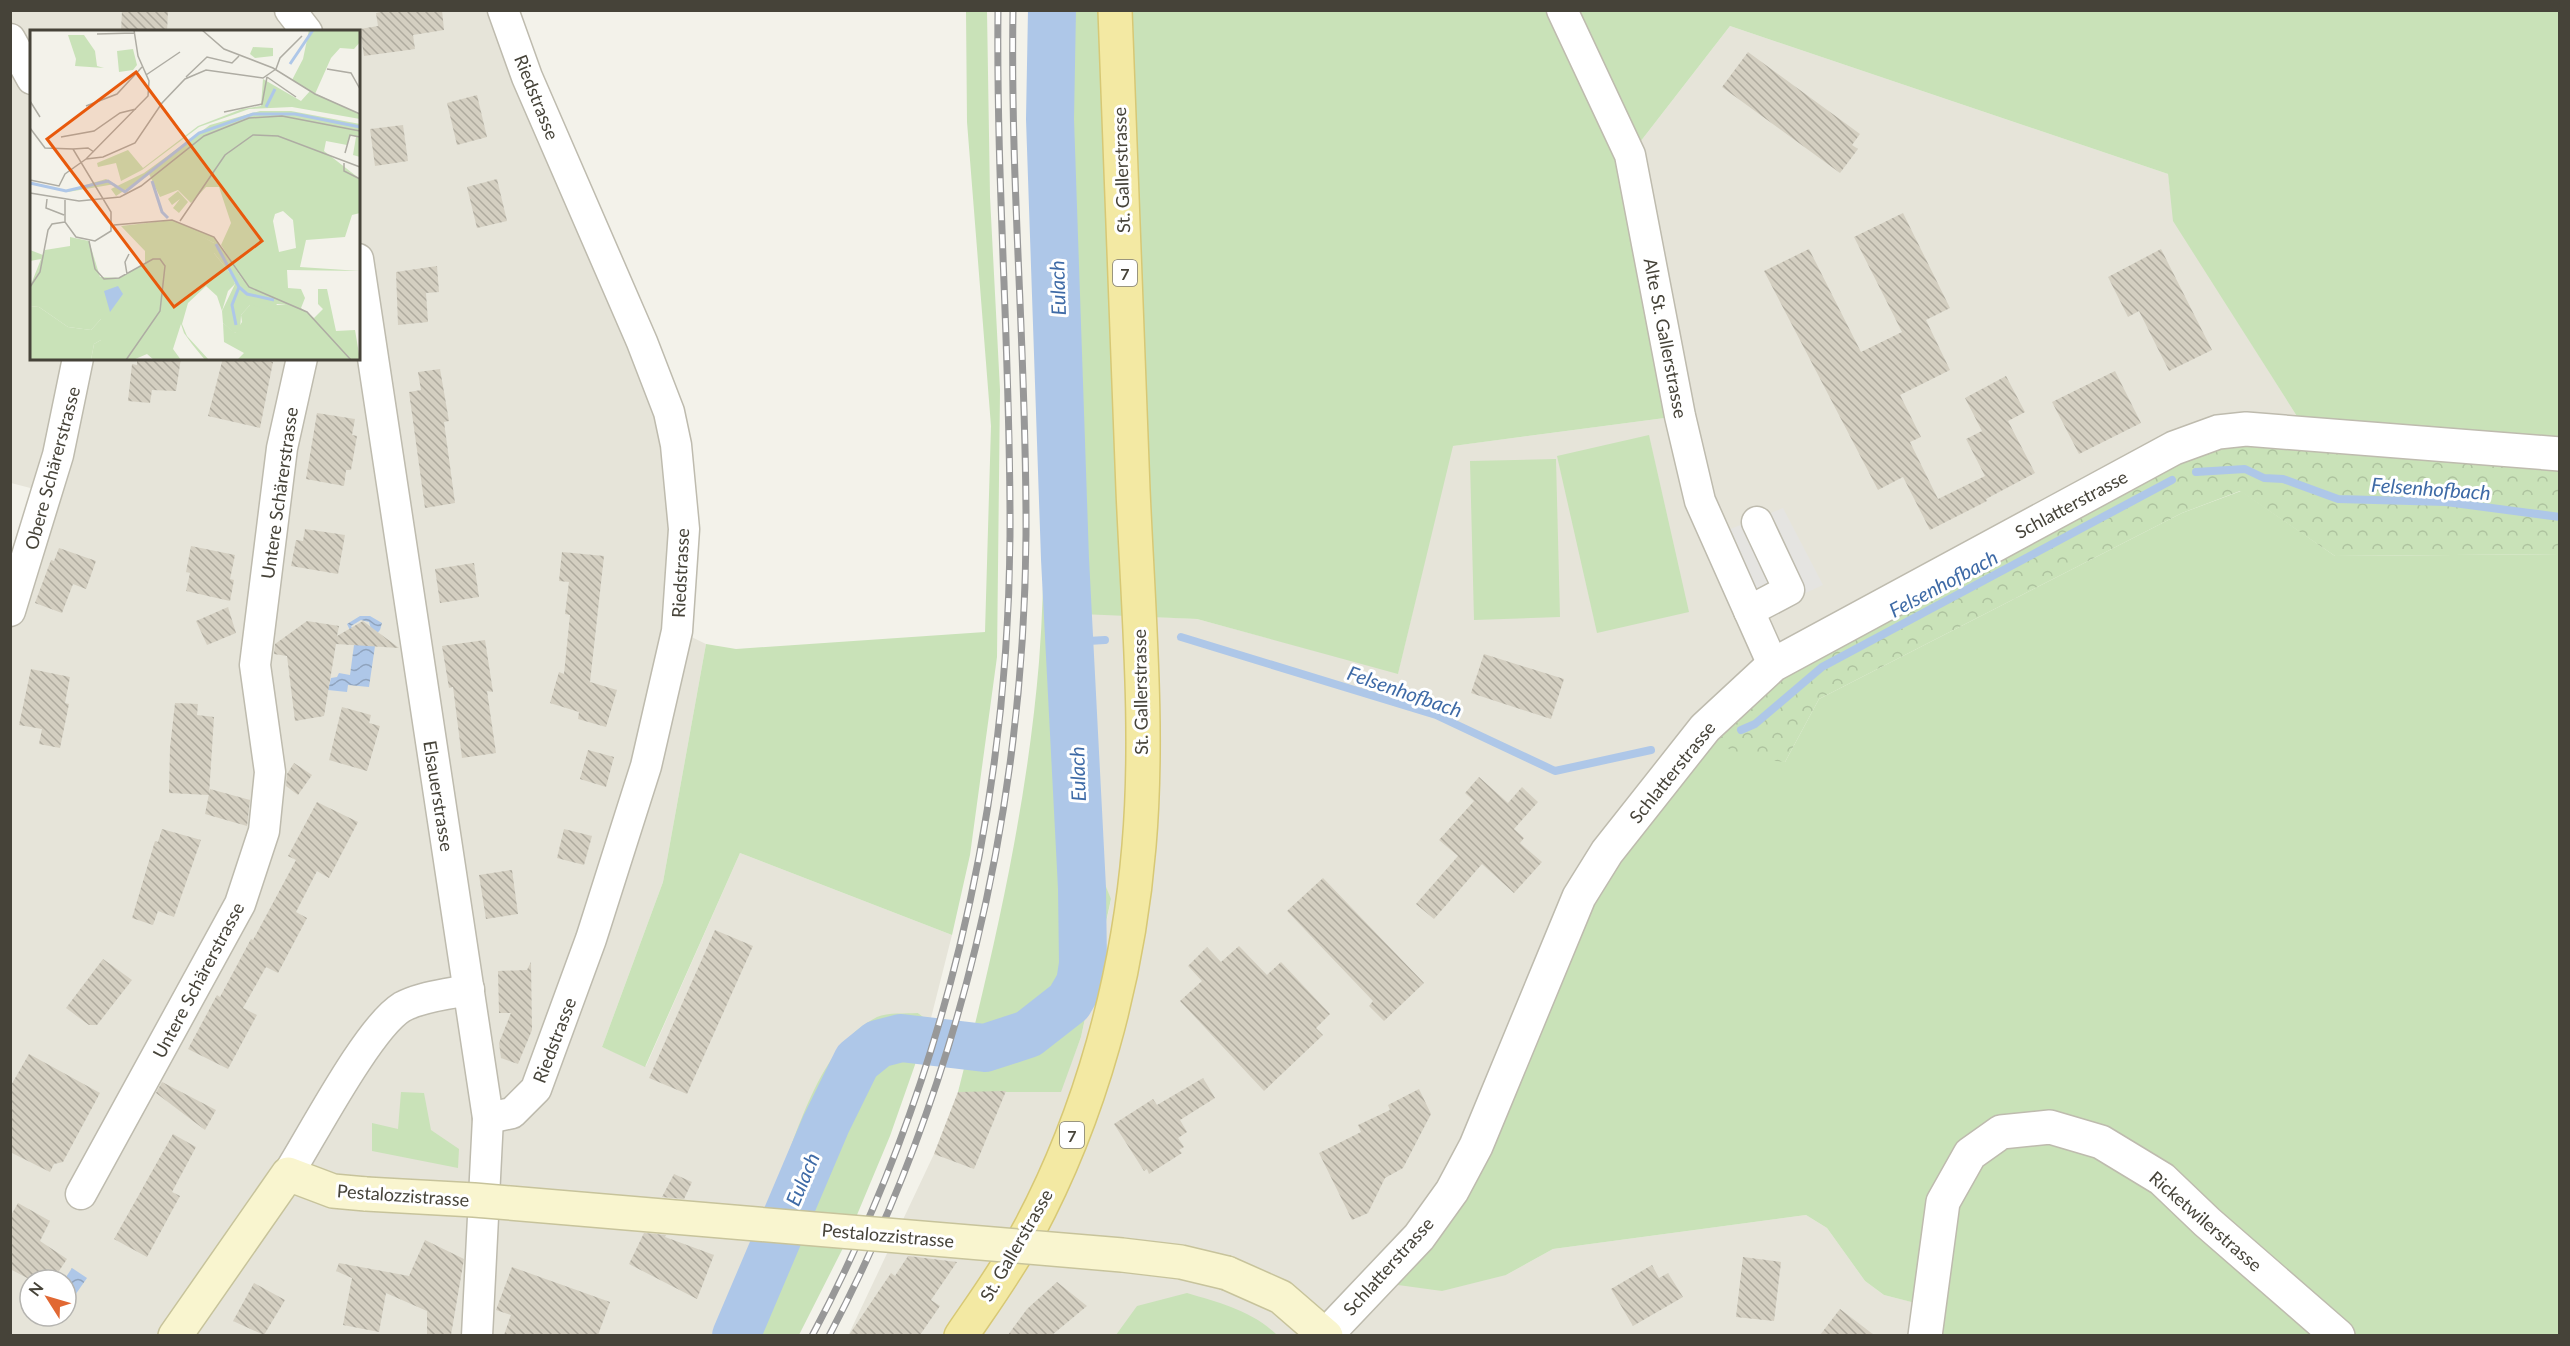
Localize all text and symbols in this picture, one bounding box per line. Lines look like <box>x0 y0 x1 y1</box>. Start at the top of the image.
inset map <box>30 30 360 360</box>
street label: Riedstrasse <box>510 51 564 143</box>
street label: St. Gallerstrasse <box>1108 107 1134 233</box>
street label: Alte St. Gallerstrasse <box>1640 256 1692 420</box>
water label: Eulach <box>1044 260 1070 316</box>
road number: 7 <box>1113 260 1137 286</box>
street label: Obere Schärerstrasse <box>20 384 84 552</box>
street label: Untere Schärerstrasse <box>256 406 302 580</box>
street label: Schlatterstrasse <box>2011 465 2131 543</box>
water label: Felsenhofbach <box>2370 472 2492 504</box>
street label: Riedstrasse <box>667 528 693 618</box>
water label: Felsenhofbach <box>1885 544 2001 622</box>
street label: St. Gallerstrasse <box>1128 629 1152 755</box>
water label: Felsenhofbach <box>1345 660 1465 722</box>
street label: Schlatterstrasse <box>1624 717 1720 827</box>
street label: Elsauerstrasse <box>419 739 459 853</box>
water label: Eulach <box>1064 746 1090 802</box>
street label: Untere Schärerstrasse <box>148 898 248 1062</box>
street label: Riedstrasse <box>528 994 580 1086</box>
road number: 7 <box>1060 1122 1084 1148</box>
water label: Eulach <box>780 1149 824 1209</box>
street label: Ricketwilerstrasse <box>2145 1166 2267 1276</box>
street label: Pestalozzistrasse <box>336 1179 470 1211</box>
street label: St. Gallerstrasse <box>975 1185 1057 1305</box>
street label: Schlatterstrasse <box>1338 1212 1438 1320</box>
street label: Pestalozzistrasse <box>821 1218 955 1252</box>
north arrow <box>18 1268 78 1328</box>
text: N <box>24 1278 47 1299</box>

